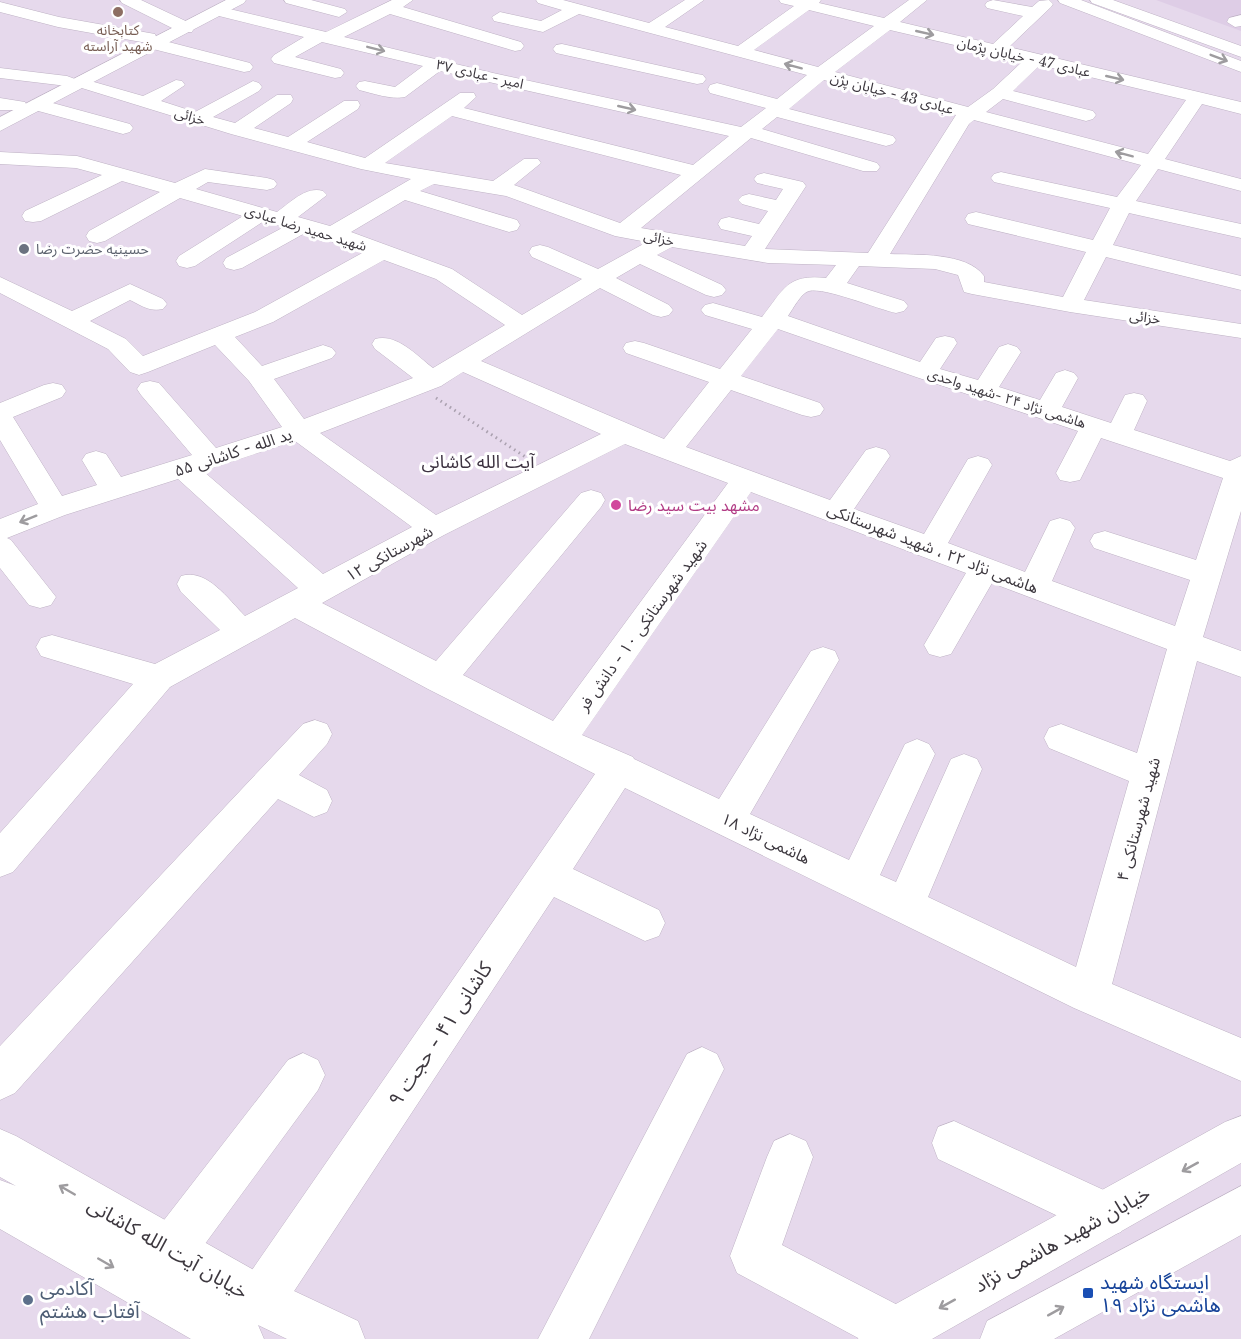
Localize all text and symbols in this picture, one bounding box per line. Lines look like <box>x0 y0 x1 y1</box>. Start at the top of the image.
marker: کتابخانه شهید آراسته <box>111 5 125 19</box>
place label: کتابخانه شهید آراسته <box>83 21 153 55</box>
one-way arrow <box>915 28 934 40</box>
street label: عبادی 47 - خیابان پژمان <box>955 33 1092 82</box>
one-way arrow <box>366 44 385 56</box>
one-way arrow <box>1209 54 1227 65</box>
street label: امیر - عبادی ۳۷ <box>434 55 526 93</box>
one-way arrow <box>784 60 803 72</box>
street label: عبادی 43 - خیابان پژن <box>828 68 956 119</box>
one-way arrow <box>1105 73 1124 85</box>
one-way arrow <box>617 102 636 114</box>
street label: خزائی <box>173 103 207 129</box>
one-way arrow <box>1114 147 1133 159</box>
street label: شهید حمید رضا عبادی <box>243 201 369 255</box>
street label: خزائی <box>642 226 676 250</box>
place label: حسینیه حضرت رضا <box>36 240 149 258</box>
marker: حسینیه حضرت رضا <box>17 242 31 256</box>
street label: خزائی <box>1128 306 1162 328</box>
street label: هاشمی نژاد ۲۴ -شهید واحدی <box>925 364 1089 432</box>
street label: ید الله - کاشانی ۵۵ <box>172 424 294 480</box>
district label: آیت الله کاشانی <box>422 451 535 473</box>
place label: مشهد بيت سيد رضا <box>628 495 760 515</box>
marker: مشهد بيت سيد رضا <box>609 498 623 512</box>
street label: هاشمی نژاد ۲۲ ، شهید شهرستانکی <box>825 498 1041 598</box>
one-way arrow <box>19 514 38 525</box>
street label: شهرستانکی ۱۲ <box>342 521 436 585</box>
street label: شهید شهرستانکی ۱۰ - دانش فر <box>572 535 711 716</box>
street label: شهید شهرستانکی ۴ <box>1112 755 1164 883</box>
street label: هاشمی نژاد ۱۸ <box>718 808 814 868</box>
street label: کاشانی ۴۱ - حجت ۹ <box>383 957 498 1111</box>
one-way arrow <box>1182 1161 1199 1173</box>
street label: خیابان شهید هاشمی نژاد <box>970 1181 1154 1297</box>
one-way arrow <box>59 1184 76 1196</box>
street label: خیابان آیت الله کاشانی <box>84 1192 252 1304</box>
one-way arrow <box>97 1257 114 1269</box>
place label: ایستگاه شهید هاشمی نژاد ۱۹ <box>1100 1270 1221 1317</box>
place label: آکادمی آفتاب هشتم <box>40 1276 141 1326</box>
marker: ایستگاه شهید هاشمی نژاد ۱۹ <box>1081 1286 1095 1300</box>
marker: آکادمی آفتاب هشتم <box>21 1293 35 1307</box>
one-way arrow <box>939 1298 956 1310</box>
one-way arrow <box>1047 1305 1065 1316</box>

